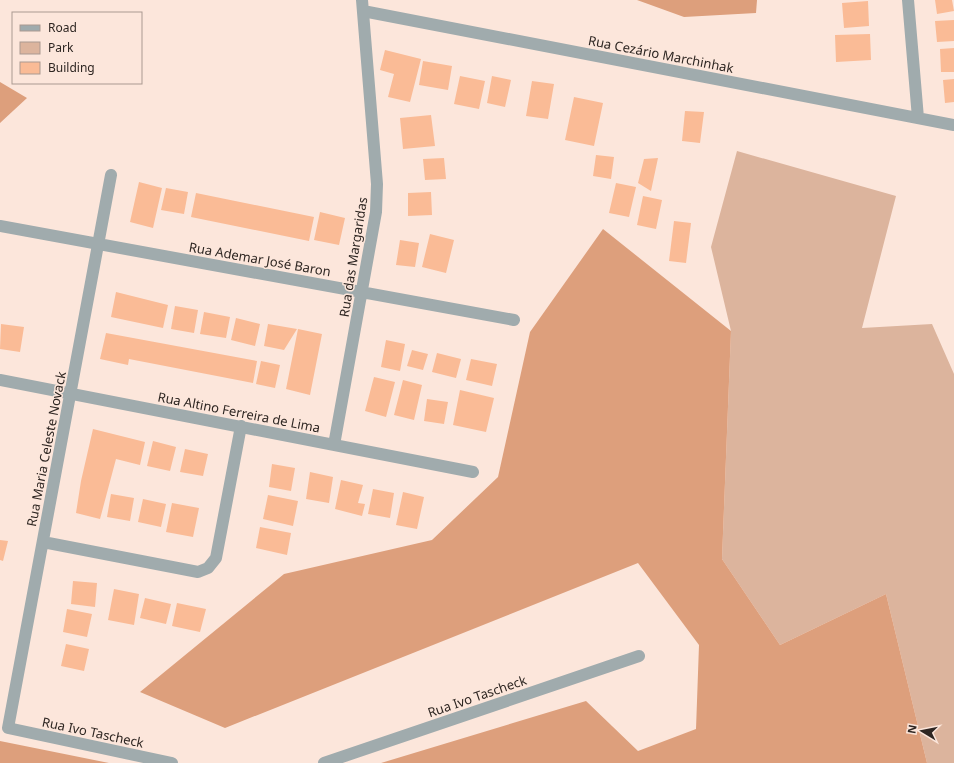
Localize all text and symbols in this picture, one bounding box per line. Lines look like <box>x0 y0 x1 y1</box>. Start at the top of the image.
legend <box>12 12 142 84</box>
text: Road <box>48 19 77 36</box>
street label: Rua Cezário Marchinhak <box>587 31 735 77</box>
text: Park <box>48 39 74 56</box>
text: Building <box>48 59 95 76</box>
street label: Rua das Margaridas <box>335 196 371 318</box>
street label: Rua Ademar José Baron <box>188 238 332 280</box>
street label: Rua Maria Celeste Novack <box>22 370 70 528</box>
street label: Rua Altino Ferreira de Lima <box>156 387 322 437</box>
street label: Rua Ivo Tascheck <box>425 671 529 721</box>
north arrow <box>902 711 942 751</box>
street label: Rua Ivo Tascheck <box>40 712 146 752</box>
text: N <box>903 723 920 735</box>

